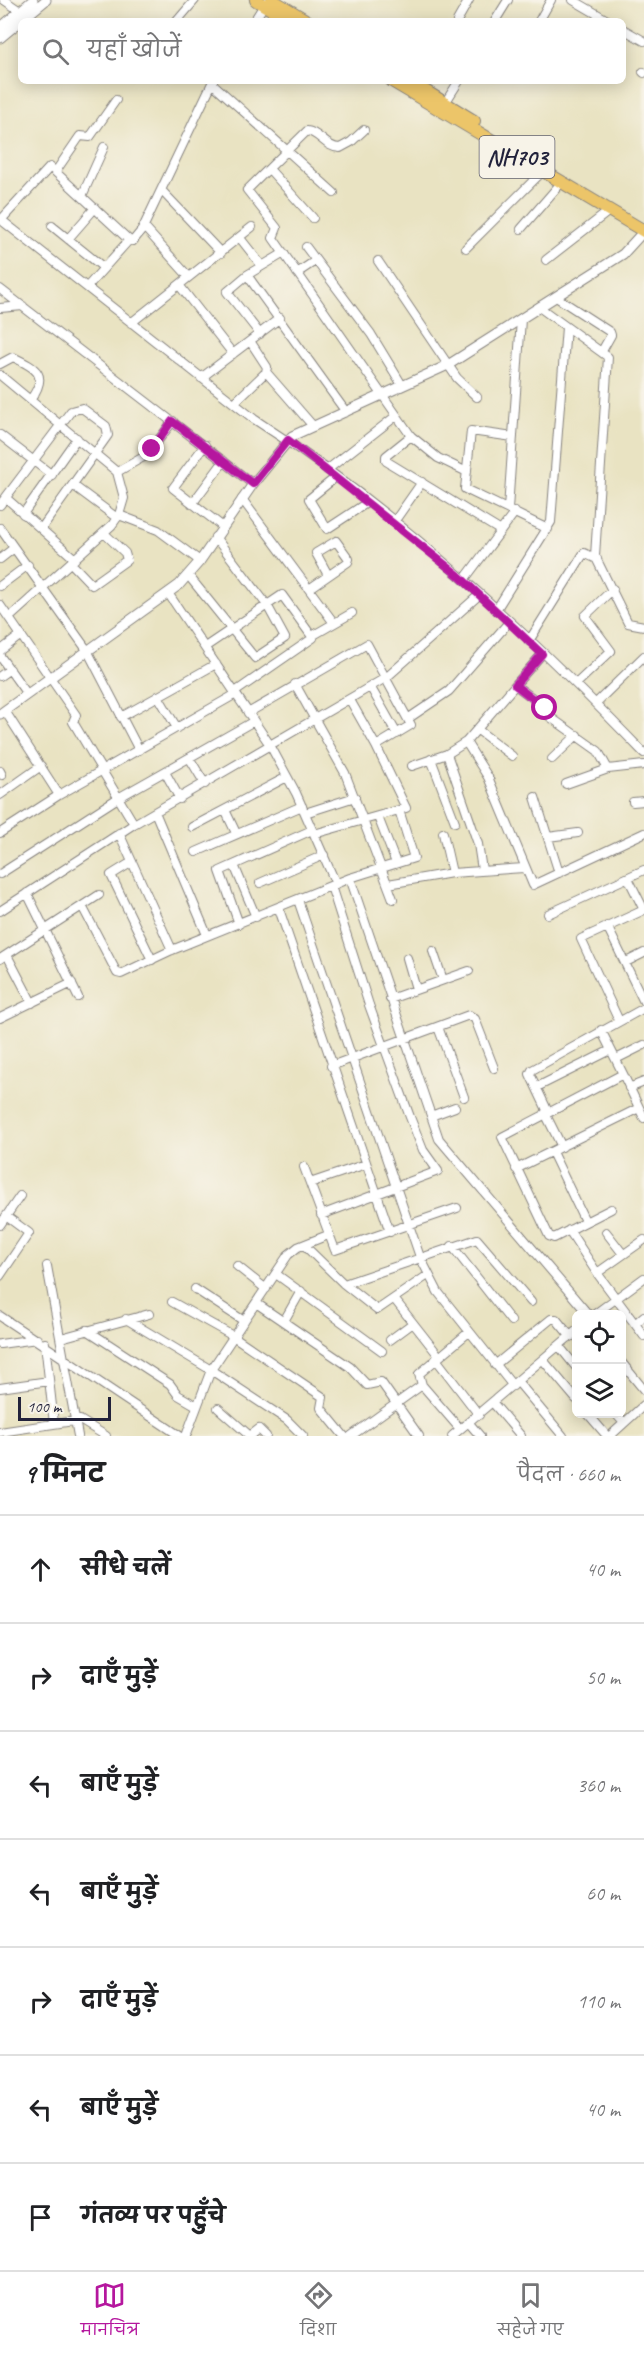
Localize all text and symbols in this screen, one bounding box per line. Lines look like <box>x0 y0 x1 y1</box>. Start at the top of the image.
search box <box>18 18 626 84</box>
icon: search <box>39 35 72 68</box>
text: यहाँ खोजें <box>87 36 181 64</box>
road number: NH703 <box>480 136 554 178</box>
route end <box>138 435 164 461</box>
route start <box>531 694 557 720</box>
map controls <box>572 1310 626 1418</box>
button: locate <box>572 1310 626 1364</box>
button: layers <box>572 1364 626 1418</box>
scale bar <box>18 1394 111 1422</box>
text: 100 m <box>27 1397 61 1417</box>
text: 9 मिनट <box>24 1457 105 1490</box>
text: पैदल · 660 m <box>517 1462 620 1487</box>
icon: ahead <box>24 1553 57 1586</box>
text: सीधे चलें <box>81 1554 171 1582</box>
text: 40 m <box>586 1557 620 1582</box>
icon: right <box>24 1661 57 1694</box>
text: दाएँ मुड़ें <box>81 1662 157 1690</box>
text: 50 m <box>586 1665 620 1690</box>
icon: left <box>24 1769 57 1802</box>
text: बाएँ मुड़ें <box>81 1770 158 1798</box>
text: 360 m <box>577 1773 620 1798</box>
icon: left <box>24 1877 57 1910</box>
text: बाएँ मुड़ें <box>81 1878 158 1906</box>
text: 60 m <box>586 1881 620 1906</box>
icon: right <box>24 1985 57 2018</box>
text: दाएँ मुड़ें <box>81 1986 157 2014</box>
text: 110 m <box>577 1989 620 2014</box>
icon: left <box>24 2093 57 2126</box>
text: बाएँ मुड़ें <box>81 2094 158 2122</box>
text: 40 m <box>586 2097 620 2122</box>
icon: arrive <box>24 2201 57 2234</box>
text: गंतव्य पर पहुँचे <box>81 2202 225 2230</box>
tab: मानचित्र <box>80 2279 139 2347</box>
tab: दिशा <box>300 2279 336 2347</box>
tab: सहेजे गए <box>497 2279 564 2347</box>

